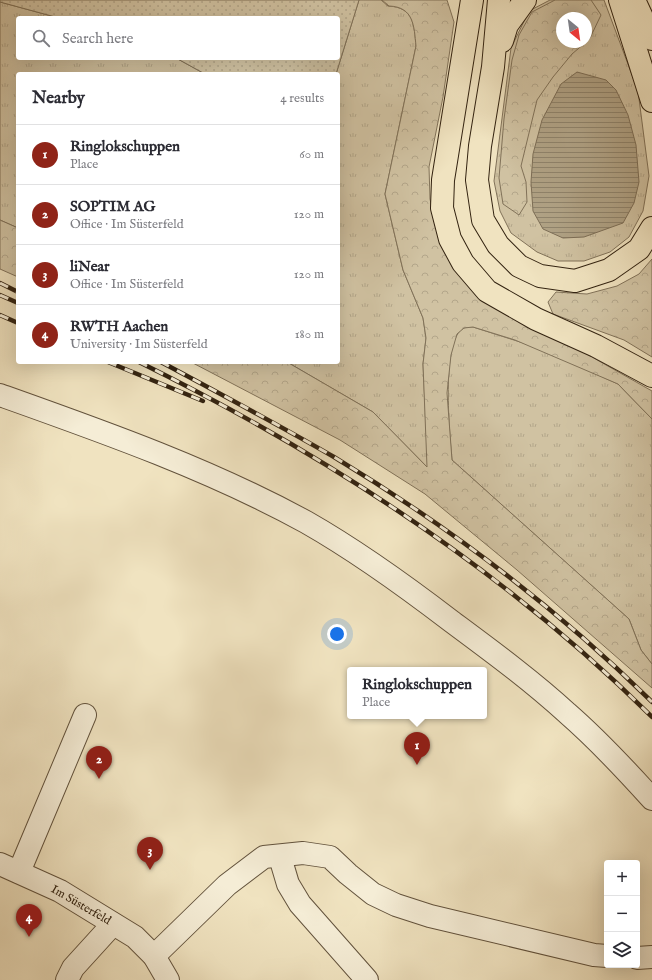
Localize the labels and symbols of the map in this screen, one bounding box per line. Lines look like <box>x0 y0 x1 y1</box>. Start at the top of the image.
north arrow <box>556 12 592 48</box>
your location <box>327 624 347 644</box>
pin: 1 <box>404 732 430 765</box>
pin: 2 <box>86 746 112 779</box>
pin: 3 <box>137 837 163 870</box>
street label: Im Süsterfeld <box>48 882 114 929</box>
pin: 4 <box>16 904 42 937</box>

